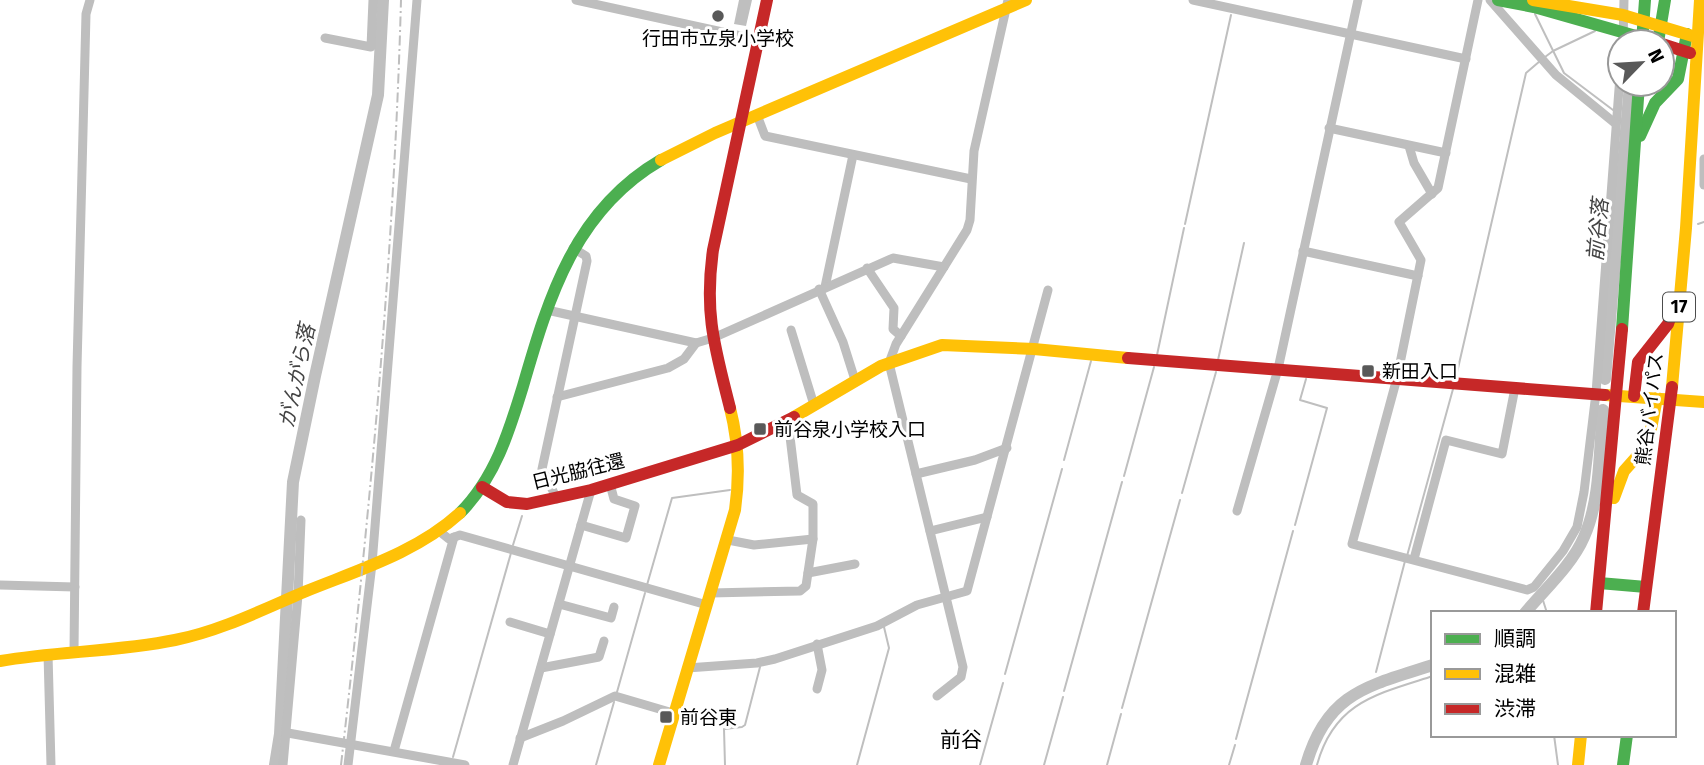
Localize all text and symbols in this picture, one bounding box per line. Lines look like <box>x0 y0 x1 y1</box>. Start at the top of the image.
marker: 行田市立泉小学校 <box>710 8 726 24</box>
place label: 行田市立泉小学校 <box>642 27 794 50</box>
north arrow <box>1606 28 1676 98</box>
text: N <box>1643 45 1669 67</box>
water label: 前谷落 <box>1582 194 1614 263</box>
road number: 17 <box>1663 292 1695 321</box>
water label: がんがら落 <box>273 319 321 430</box>
street label: 熊谷バイパス <box>1631 351 1668 467</box>
place label: 新田入口 <box>1382 360 1458 383</box>
marker: 新田入口 <box>1360 363 1376 379</box>
place label: 前谷泉小学校入口 <box>774 418 926 441</box>
marker: 前谷泉小学校入口 <box>752 421 768 437</box>
street label: 日光脇往還 <box>529 449 627 494</box>
legend <box>1431 611 1676 737</box>
text: 順調 <box>1494 626 1536 652</box>
text: 混雑 <box>1494 661 1536 687</box>
text: 渋滞 <box>1494 696 1536 722</box>
place label: 前谷東 <box>680 706 737 729</box>
marker: 前谷東 <box>658 709 674 725</box>
district label: 前谷 <box>940 727 982 753</box>

